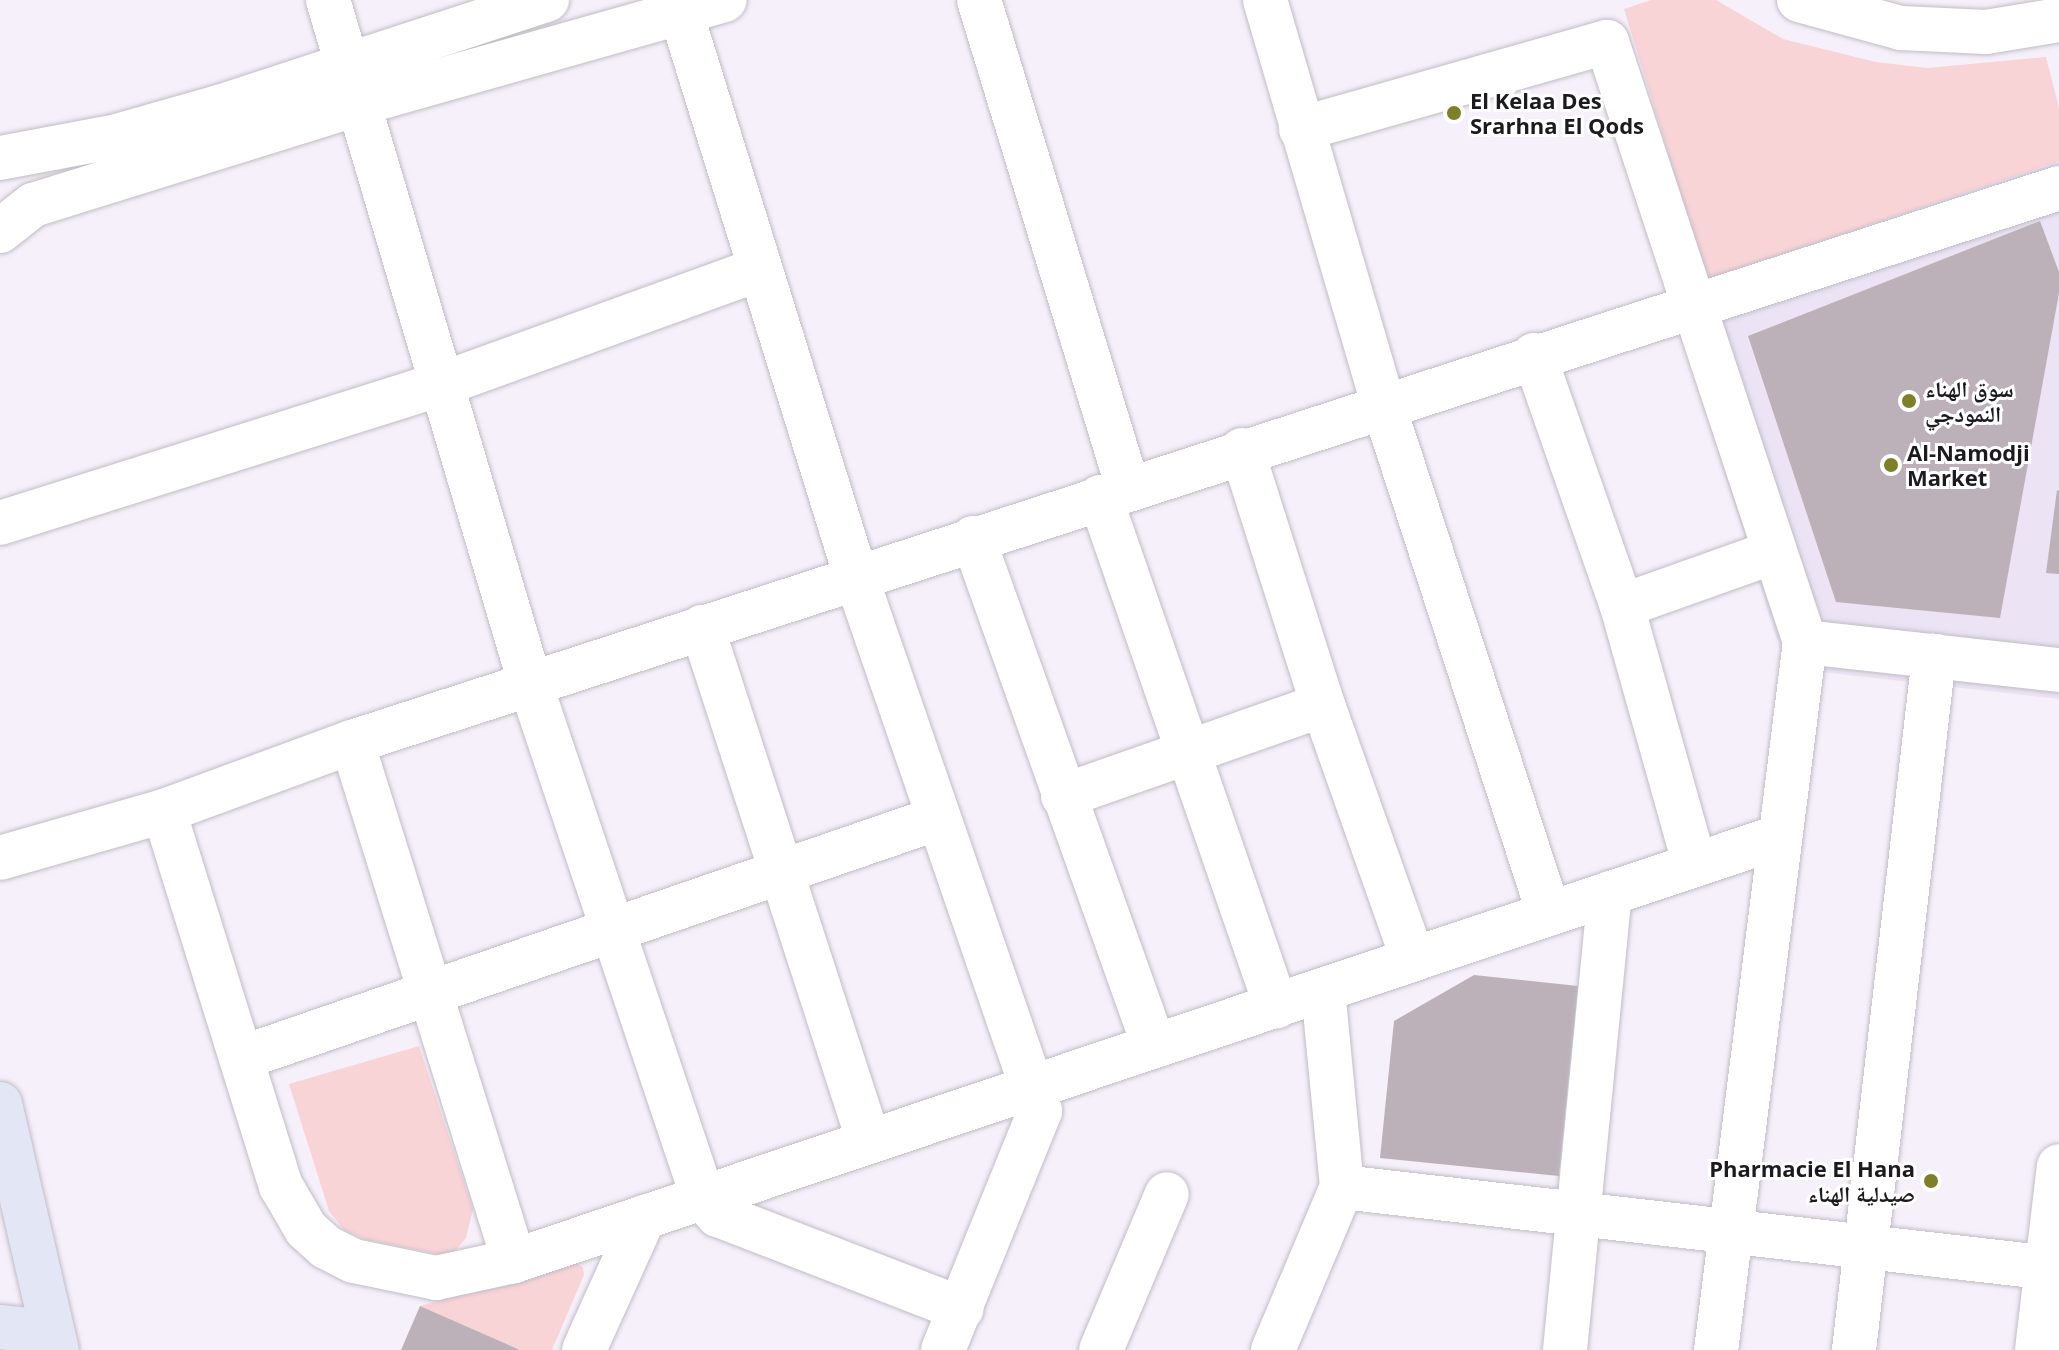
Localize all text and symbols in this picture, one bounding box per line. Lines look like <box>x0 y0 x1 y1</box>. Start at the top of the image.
place label: El Kelaa Des Srarhna El Qods <box>1470 87 1644 138</box>
marker: El Kelaa Des Srarhna El Qods <box>1445 104 1463 122</box>
place label: سوق الهناء النمودجي <box>1925 375 2014 426</box>
marker: سوق الهناء النمودجي <box>1900 392 1918 410</box>
place label: Al-Namodji Market <box>1907 439 2030 490</box>
marker: Al-Namodji Market <box>1882 456 1900 474</box>
place label: Pharmacie El Hana صيدلية الهناء <box>1709 1155 1915 1206</box>
marker: Pharmacie El Hana صيدلية الهناء <box>1922 1172 1940 1190</box>

